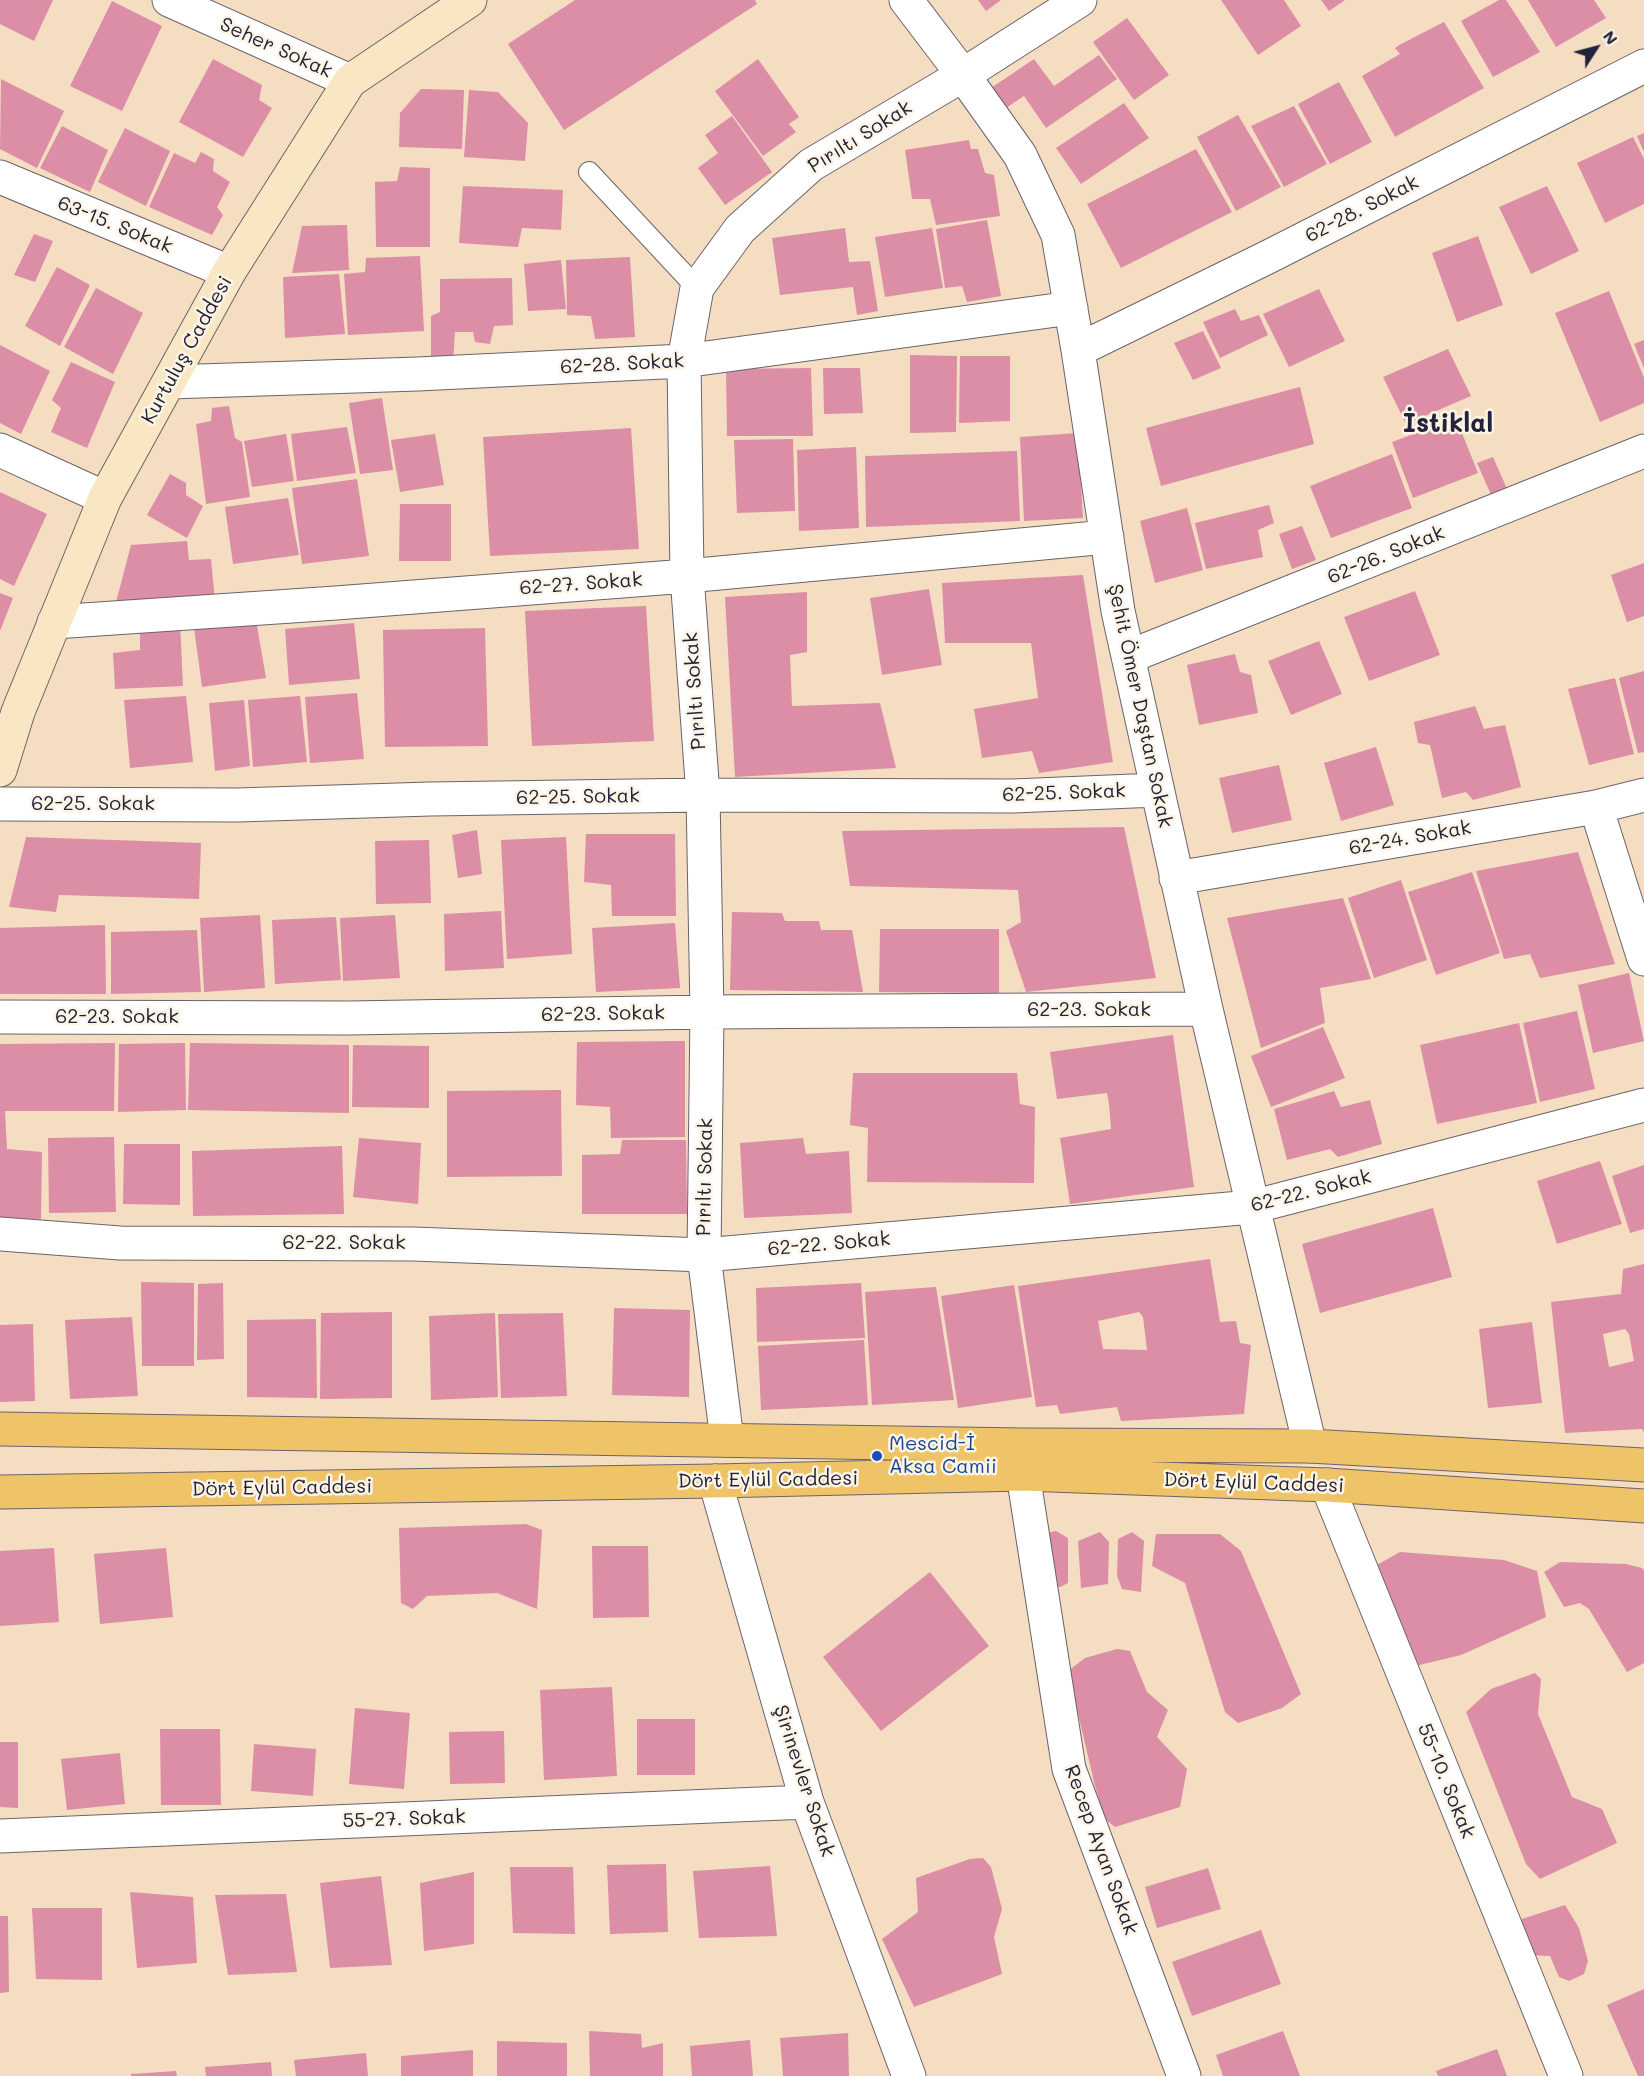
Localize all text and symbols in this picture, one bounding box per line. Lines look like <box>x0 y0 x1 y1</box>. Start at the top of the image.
street label: Seher Sokak <box>216 13 336 83</box>
north arrow <box>1566 18 1626 78</box>
text: N <box>1599 26 1623 48</box>
street label: Pırıltı Sokak <box>804 96 916 178</box>
street label: 62-28. Sokak <box>1301 170 1423 248</box>
street label: 63-15. Sokak <box>54 191 176 259</box>
street label: Kurtuluş Caddesi <box>136 272 238 428</box>
street label: 62-28. Sokak <box>559 349 685 379</box>
district label: İstiklal <box>1403 408 1493 440</box>
street label: 62-26. Sokak <box>1324 521 1448 589</box>
street label: 62-27. Sokak <box>519 568 643 600</box>
street label: Şehit Ömer Daştan Sokak <box>1102 582 1178 830</box>
street label: Pırıltı Sokak <box>679 631 711 751</box>
street label: 62-25. Sokak <box>1002 779 1126 807</box>
street label: 62-25. Sokak <box>516 784 640 810</box>
street label: 62-25. Sokak <box>31 792 155 816</box>
street label: 62-24. Sokak <box>1347 815 1473 861</box>
street label: 62-23. Sokak <box>1027 998 1151 1022</box>
street label: 62-23. Sokak <box>541 1001 665 1027</box>
street label: 62-23. Sokak <box>55 1005 179 1029</box>
street label: Pırıltı Sokak <box>692 1118 718 1236</box>
street label: 62-22. Sokak <box>1248 1164 1374 1218</box>
street label: 62-22. Sokak <box>767 1227 891 1261</box>
street label: 62-22. Sokak <box>282 1231 406 1255</box>
place label: Mescid-İ Aksa Camii <box>889 1432 997 1479</box>
marker: Mescid-İ Aksa Camii <box>870 1449 884 1463</box>
street label: Dört Eylül Caddesi <box>678 1466 858 1494</box>
street label: Dört Eylül Caddesi <box>1163 1468 1345 1498</box>
street label: Dört Eylül Caddesi <box>192 1474 372 1502</box>
street label: Şirinevler Sokak <box>768 1702 840 1860</box>
street label: 55-10. Sokak <box>1412 1720 1480 1842</box>
street label: Recep Ayan Sokak <box>1059 1762 1143 1938</box>
street label: 55-27. Sokak <box>342 1805 466 1833</box>

